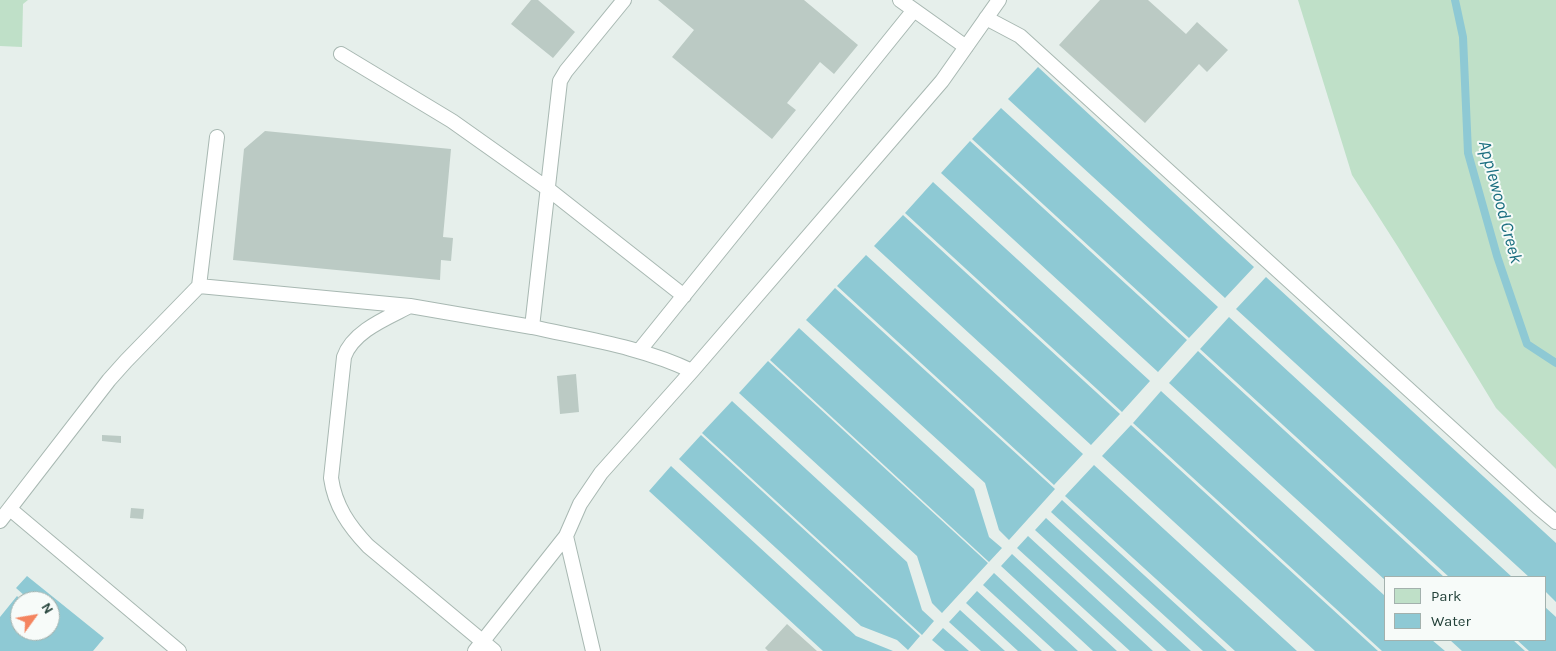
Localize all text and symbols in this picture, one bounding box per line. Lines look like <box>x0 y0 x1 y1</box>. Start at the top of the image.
water label: Applewood Creek <box>1473 138 1527 266</box>
legend <box>1384 576 1546 641</box>
text: Park <box>1431 587 1461 605</box>
north arrow <box>10 591 60 641</box>
text: N <box>37 600 57 617</box>
text: Water <box>1431 612 1471 630</box>

